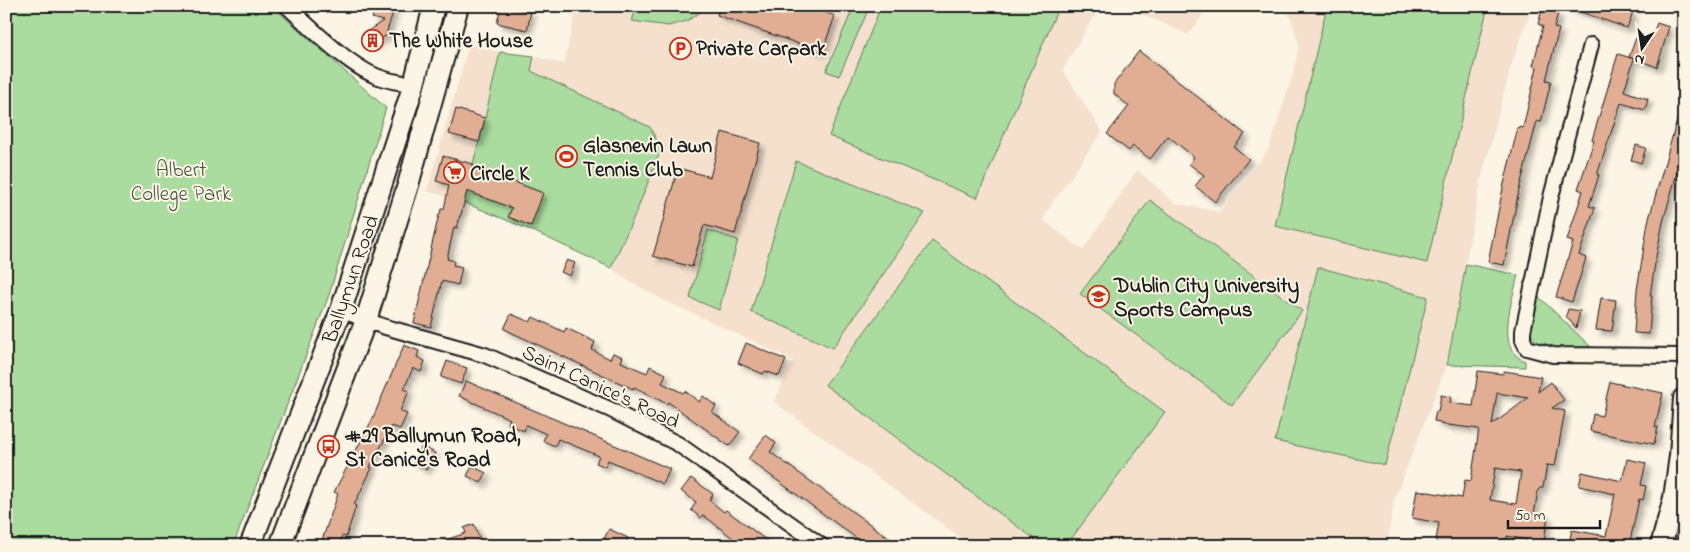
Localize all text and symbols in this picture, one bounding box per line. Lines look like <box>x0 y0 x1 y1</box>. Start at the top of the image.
north arrow <box>1618 22 1668 72</box>
place label: The White House <box>389 27 533 57</box>
building icon: The White House <box>361 28 385 52</box>
place label: Private Carpark <box>696 35 827 65</box>
parking icon: Private Carpark <box>668 36 692 60</box>
text: N <box>1632 48 1646 70</box>
place label: Glasnevin Lawn Tennis Club <box>583 132 712 186</box>
sports icon: Glasnevin Lawn Tennis Club <box>555 145 579 169</box>
park label: Albert College Park <box>131 156 232 212</box>
place label: Circle K <box>470 160 530 190</box>
supermarket icon: Circle K <box>442 161 466 185</box>
street label: Ballymun Road <box>316 211 390 349</box>
place label: Dublin City University Sports Campus <box>1113 272 1300 326</box>
school or university icon: Dublin City University Sports Campus <box>1086 285 1110 309</box>
street label: Saint Canice's Road <box>516 338 684 438</box>
place label: #29 Ballymun Road, St Canice's Road <box>344 422 521 476</box>
bus stop icon: #29 Ballymun Road, St Canice's Road <box>317 435 341 459</box>
scale bar <box>1508 497 1600 529</box>
text: 50 m <box>1515 505 1546 527</box>

